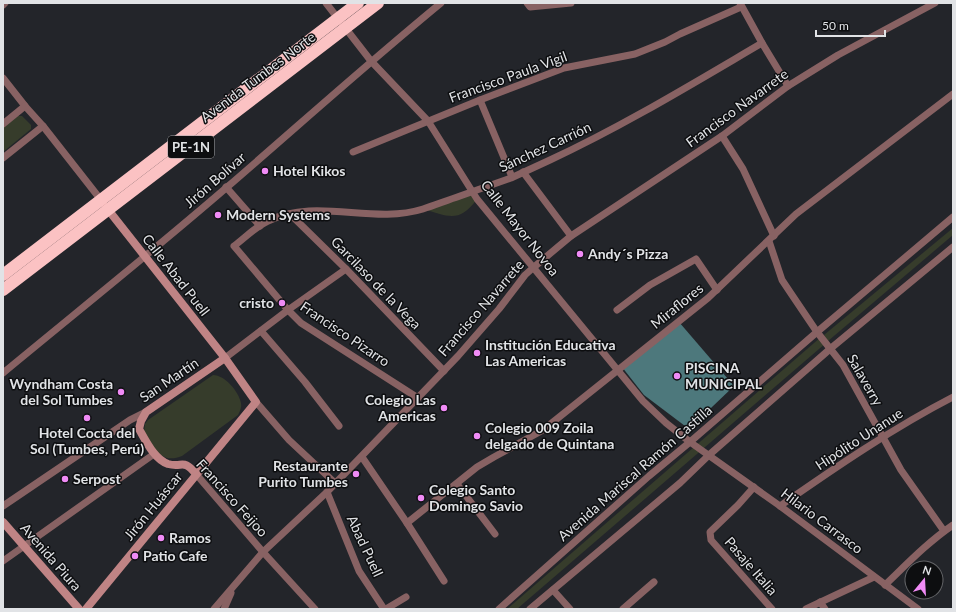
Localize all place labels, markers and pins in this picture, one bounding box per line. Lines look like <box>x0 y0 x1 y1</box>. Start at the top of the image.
place label: Hotel Kikos <box>273 162 345 179</box>
marker: Hotel Kikos <box>260 166 270 176</box>
place label: Modern Systems <box>226 206 330 223</box>
marker: Modern Systems <box>213 210 223 220</box>
place label: Andy´s Pizza <box>587 245 668 262</box>
marker: Andy´s Pizza <box>575 249 585 259</box>
place label: cristo <box>239 294 274 311</box>
marker: cristo <box>277 298 287 308</box>
place label: Institución Educativa Las Americas <box>485 336 616 369</box>
marker: Institución Educativa Las Americas <box>472 348 482 358</box>
place label: PISCINA MUNICIPAL <box>685 359 763 392</box>
marker: PISCINA MUNICIPAL <box>672 371 682 381</box>
place label: Wyndham Costa del Sol Tumbes <box>10 375 113 408</box>
marker: Wyndham Costa del Sol Tumbes <box>116 387 126 397</box>
place label: Colegio Las Americas <box>365 391 436 424</box>
marker: Colegio Las Americas <box>439 403 449 413</box>
marker: Hotel Cocta del Sol (Tumbes, Perú) <box>82 413 92 423</box>
place label: Colegio 009 Zoila delgado de Quintana <box>485 419 614 452</box>
place label: Hotel Cocta del Sol (Tumbes, Perú) <box>30 424 144 457</box>
marker: Colegio 009 Zoila delgado de Quintana <box>472 431 482 441</box>
place label: Restaurante Purito Tumbes <box>258 457 349 490</box>
marker: Restaurante Purito Tumbes <box>351 469 361 479</box>
place label: Serpost <box>73 470 122 487</box>
marker: Serpost <box>60 474 70 484</box>
place label: Colegio Santo Domingo Savio <box>429 481 523 514</box>
marker: Colegio Santo Domingo Savio <box>416 493 426 503</box>
place label: Ramos <box>169 529 211 546</box>
marker: Ramos <box>156 533 166 543</box>
place label: Patio Cafe <box>143 547 208 564</box>
marker: Patio Cafe <box>130 551 140 561</box>

